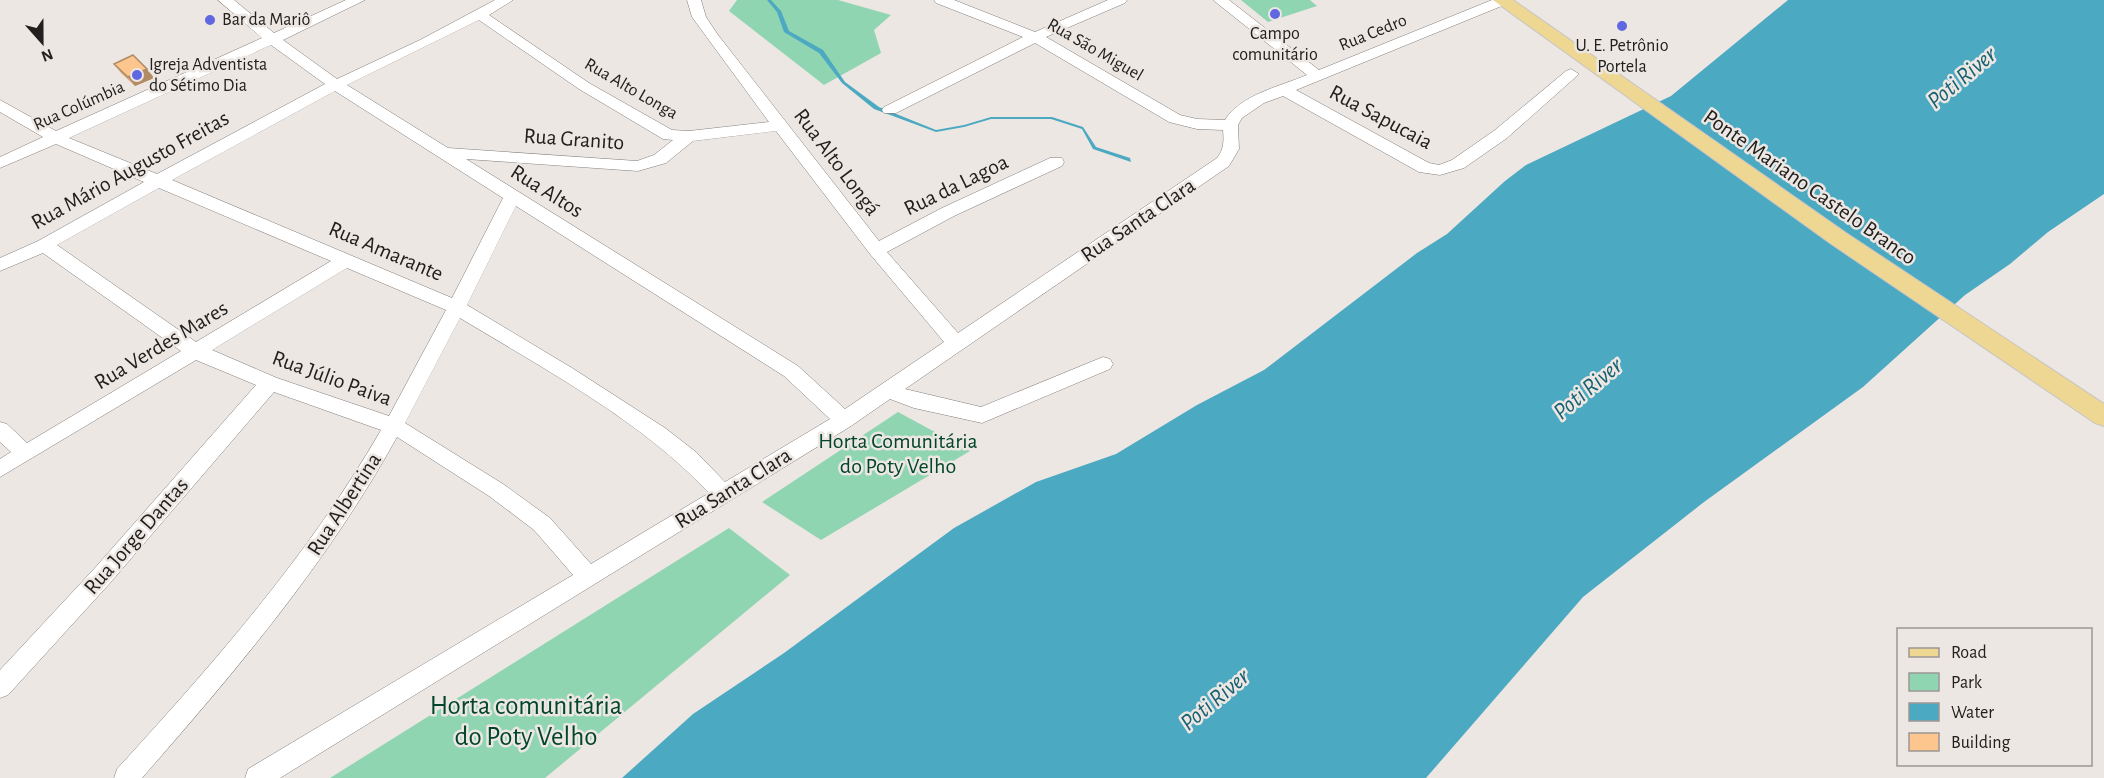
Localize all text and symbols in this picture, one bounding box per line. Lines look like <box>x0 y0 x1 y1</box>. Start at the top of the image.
marker: Campo comunitário <box>1268 7 1282 21</box>
place label: Bar da Mariô <box>222 11 311 29</box>
street label: Rua Cedro <box>1337 11 1410 55</box>
north arrow <box>12 12 72 72</box>
marker: Bar da Mariô <box>203 13 217 27</box>
street label: Rua São Miguel <box>1044 15 1146 85</box>
marker: U. E. Petrônio Portela <box>1615 19 1629 33</box>
place label: Campo comunitário <box>1232 25 1318 64</box>
place label: U. E. Petrônio Portela <box>1575 37 1669 76</box>
water label: Poti River <box>1923 42 2002 113</box>
text: N <box>39 46 55 65</box>
street label: Rua Alto Longa <box>581 55 681 123</box>
place label: Igreja Adventista do Sétimo Dia <box>149 56 267 95</box>
marker: Igreja Adventista do Sétimo Dia <box>130 68 144 82</box>
street label: Rua Colúmbia <box>31 78 127 134</box>
street label: Rua Sapucaia <box>1326 81 1436 153</box>
street label: Rua Alto Longá <box>790 104 884 220</box>
street label: Ponte Mariano Castelo Branco <box>1700 105 1920 269</box>
street label: Rua Mário Augusto Freitas <box>28 107 232 233</box>
street label: Rua Granito <box>523 125 625 153</box>
street label: Rua da Lagoa <box>900 150 1012 220</box>
street label: Rua Altos <box>507 160 587 222</box>
street label: Rua Santa Clara <box>1077 174 1199 266</box>
street label: Rua Amarante <box>326 217 446 285</box>
street label: Rua Verdes Mares <box>91 297 231 393</box>
street label: Rua Júlio Paiva <box>269 346 395 410</box>
water label: Poti River <box>1549 353 1628 424</box>
park label: Horta Comunitária do Poty Velho <box>818 430 978 477</box>
street label: Rua Santa Clara <box>671 444 795 532</box>
street label: Rua Albertina <box>303 449 385 559</box>
street label: Rua Jorge Dantas <box>80 474 192 598</box>
legend <box>1897 628 2092 766</box>
text: Road <box>1951 644 1987 662</box>
water label: Poti River <box>1176 664 1255 735</box>
text: Park <box>1951 674 1983 692</box>
park label: Horta comunitária do Poty Velho <box>430 692 622 751</box>
text: Water <box>1951 704 1994 722</box>
text: Building <box>1951 734 2011 752</box>

